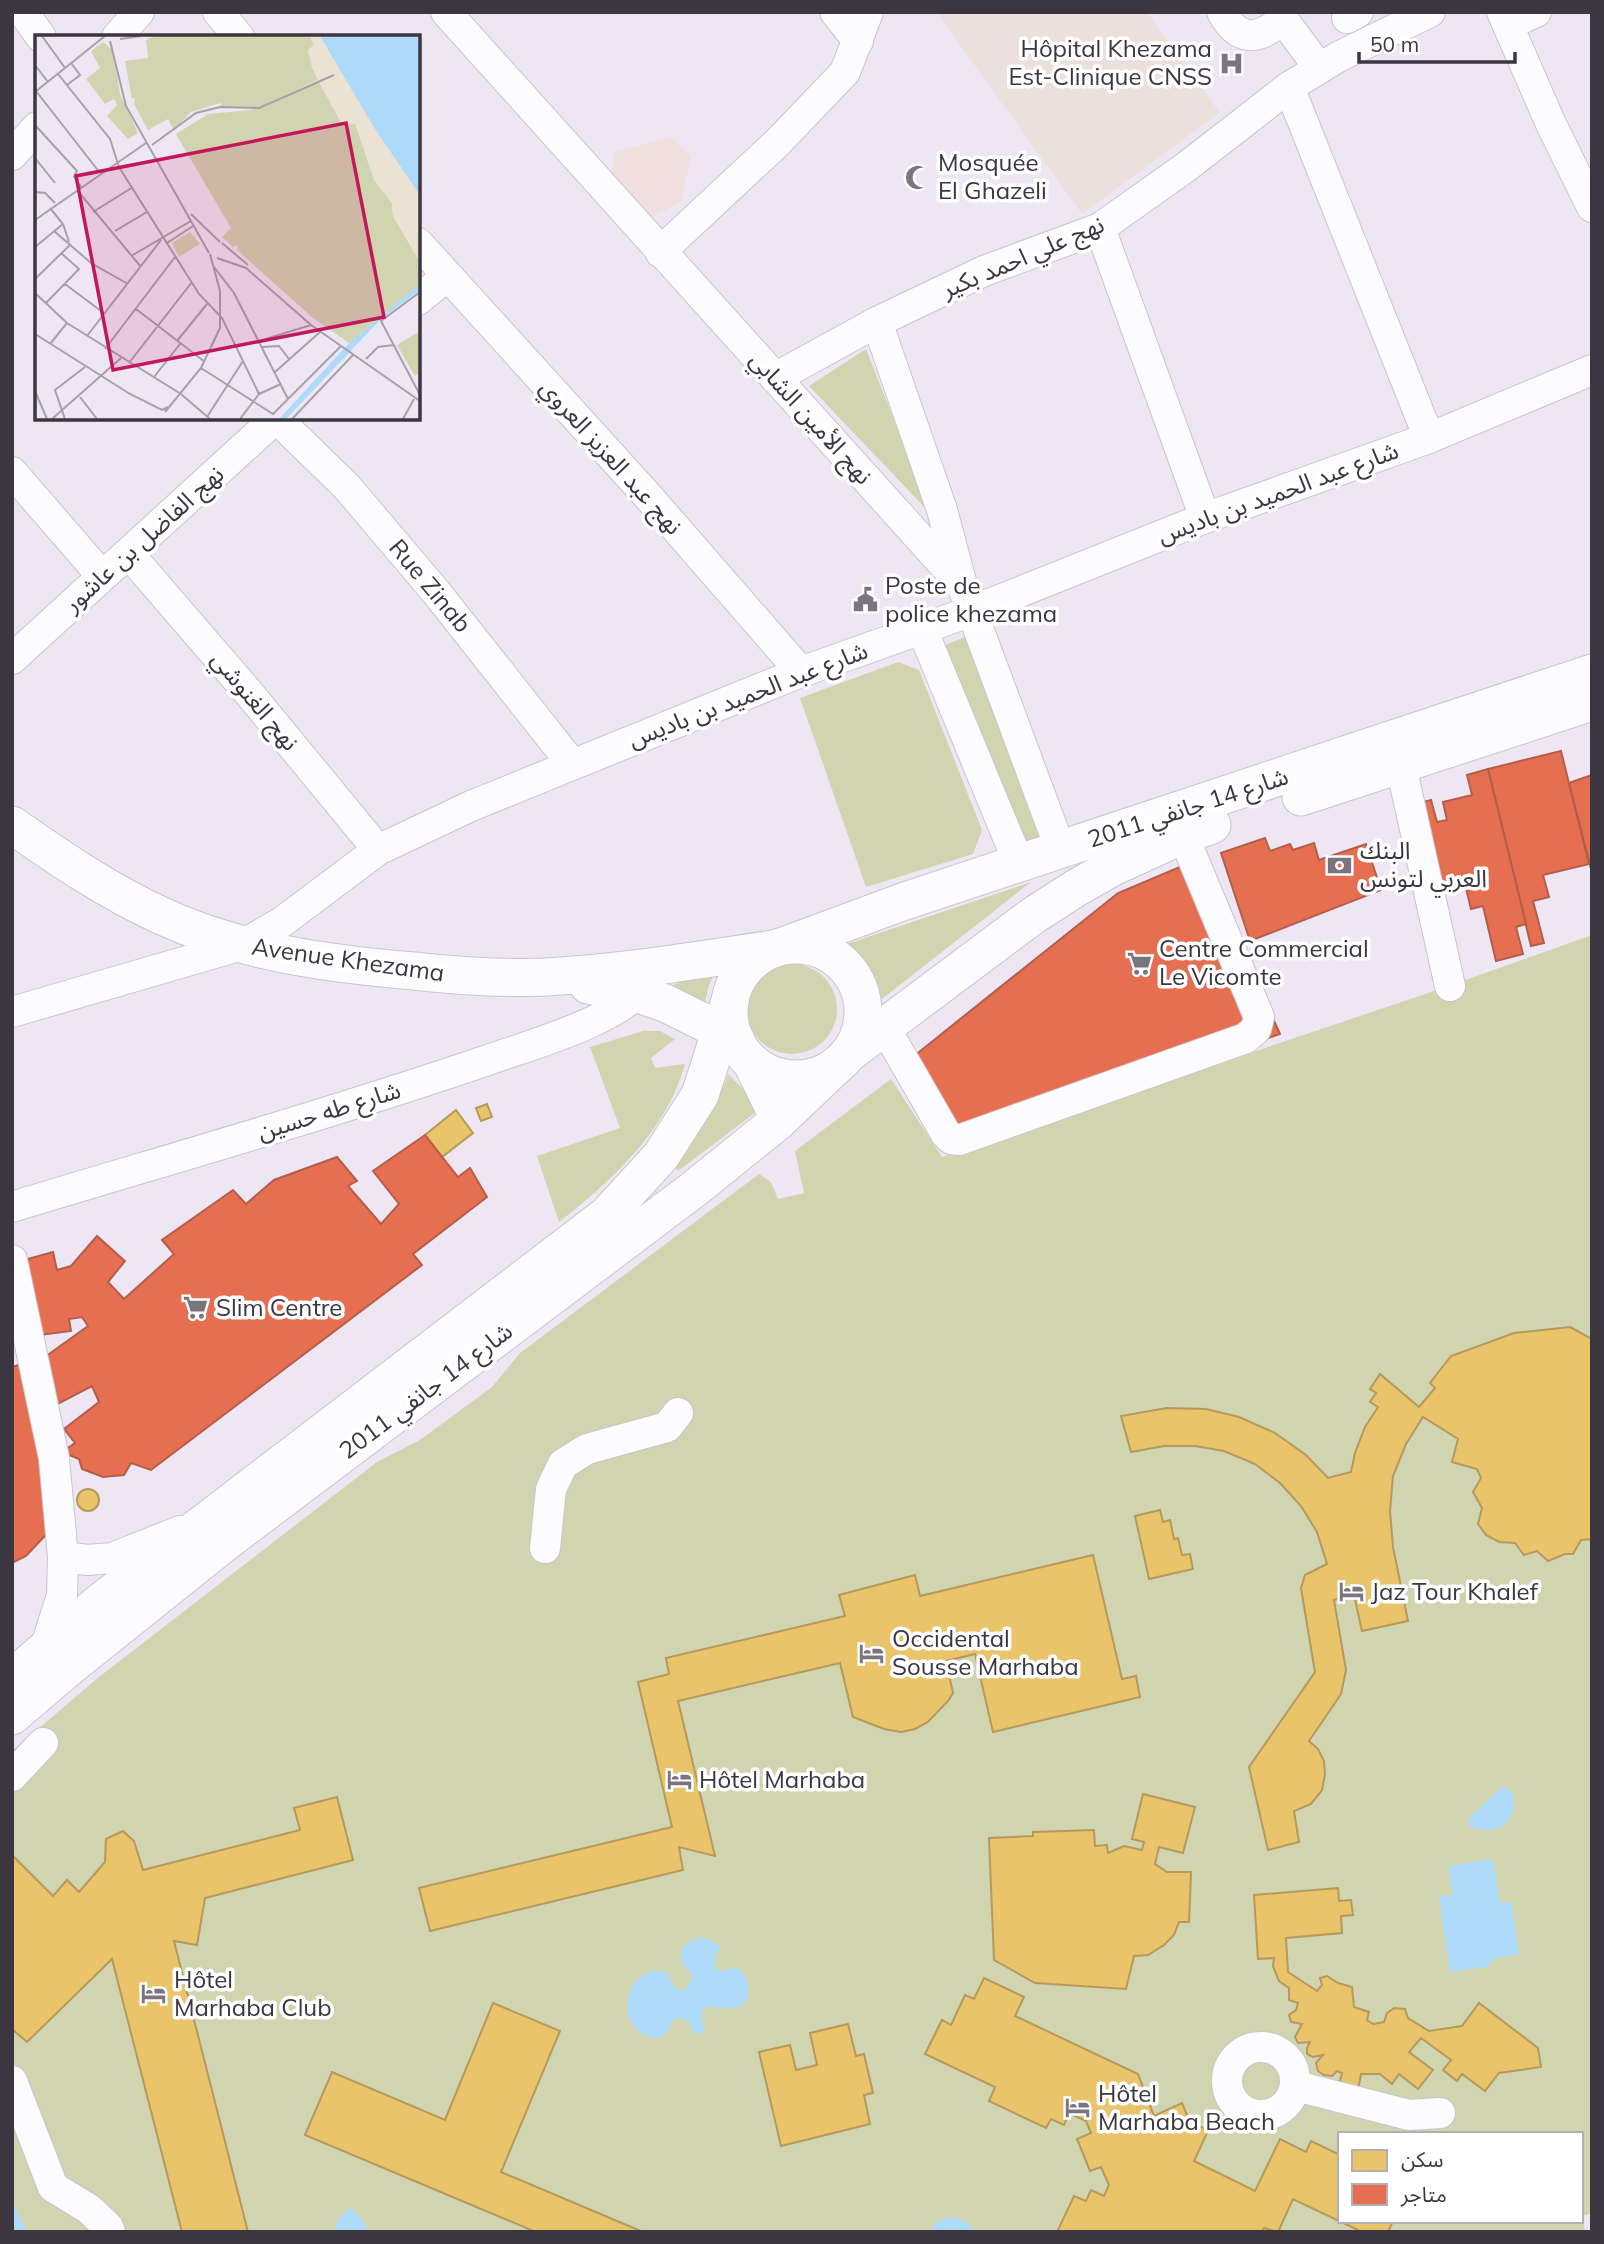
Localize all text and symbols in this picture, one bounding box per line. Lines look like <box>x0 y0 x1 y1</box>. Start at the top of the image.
scale bar <box>1359 21 1515 65</box>
text: 50 m <box>1370 31 1419 57</box>
place label: Hôpital Khezama Est-Clinique CNSS <box>1008 33 1212 91</box>
inset map <box>35 35 420 420</box>
hospital icon: Hôpital Khezama Est-Clinique CNSS <box>1218 49 1246 77</box>
place label: Mosquée El Ghazeli <box>938 147 1047 205</box>
mosque icon: Mosquée El Ghazeli <box>904 163 932 191</box>
street label: نهج علي احمد بكير <box>936 208 1110 308</box>
street label: نهج الأمين الشابي <box>741 345 879 493</box>
street label: نهج عبد العزيز العروي <box>531 372 689 543</box>
street label: شارع عبد الحميد بن باديس <box>1153 434 1403 552</box>
street label: نهج الفاضل بن عاشور <box>56 459 232 621</box>
street label: Rue Zinab <box>383 533 478 638</box>
place label: Poste de police khezama <box>885 570 1057 628</box>
public building icon: Poste de police khezama <box>851 586 879 614</box>
street label: شارع عبد الحميد بن باديس <box>624 635 873 756</box>
street label: نهج الغنوشي <box>202 644 306 759</box>
street label: شارع 14 جانفي 2011 <box>1084 760 1293 858</box>
place label: البنك العربي لتونس <box>1360 835 1487 898</box>
bank icon: البنك العربي لتونس <box>1326 851 1354 879</box>
street label: Avenue Khezama <box>250 931 446 987</box>
place label: Centre Commercial Le Vicomte <box>1159 933 1369 991</box>
supermarket icon: Centre Commercial Le Vicomte <box>1125 949 1153 977</box>
street label: شارع طه حسين <box>253 1074 405 1149</box>
place label: Slim Centre <box>216 1292 342 1322</box>
supermarket icon: Slim Centre <box>182 1294 210 1322</box>
street label: شارع 14 جانفي 2011 <box>333 1315 521 1469</box>
place label: Jaz Tour Khalef <box>1371 1576 1539 1606</box>
hotel icon: Jaz Tour Khalef <box>1337 1578 1365 1606</box>
place label: Occidental Sousse Marhaba <box>892 1623 1079 1681</box>
hotel icon: Occidental Sousse Marhaba <box>858 1639 886 1667</box>
place label: Hôtel Marhaba <box>699 1764 865 1794</box>
hotel icon: Hôtel Marhaba <box>665 1766 693 1794</box>
place label: Hôtel Marhaba Club <box>174 1964 332 2022</box>
hotel icon: Hôtel Marhaba Club <box>140 1980 168 2008</box>
place label: Hôtel Marhaba Beach <box>1098 2078 1275 2136</box>
hotel icon: Hôtel Marhaba Beach <box>1064 2094 1092 2122</box>
legend <box>1338 2132 1583 2223</box>
text: سكن <box>1401 2146 1443 2172</box>
text: متاجر <box>1400 2181 1447 2207</box>

